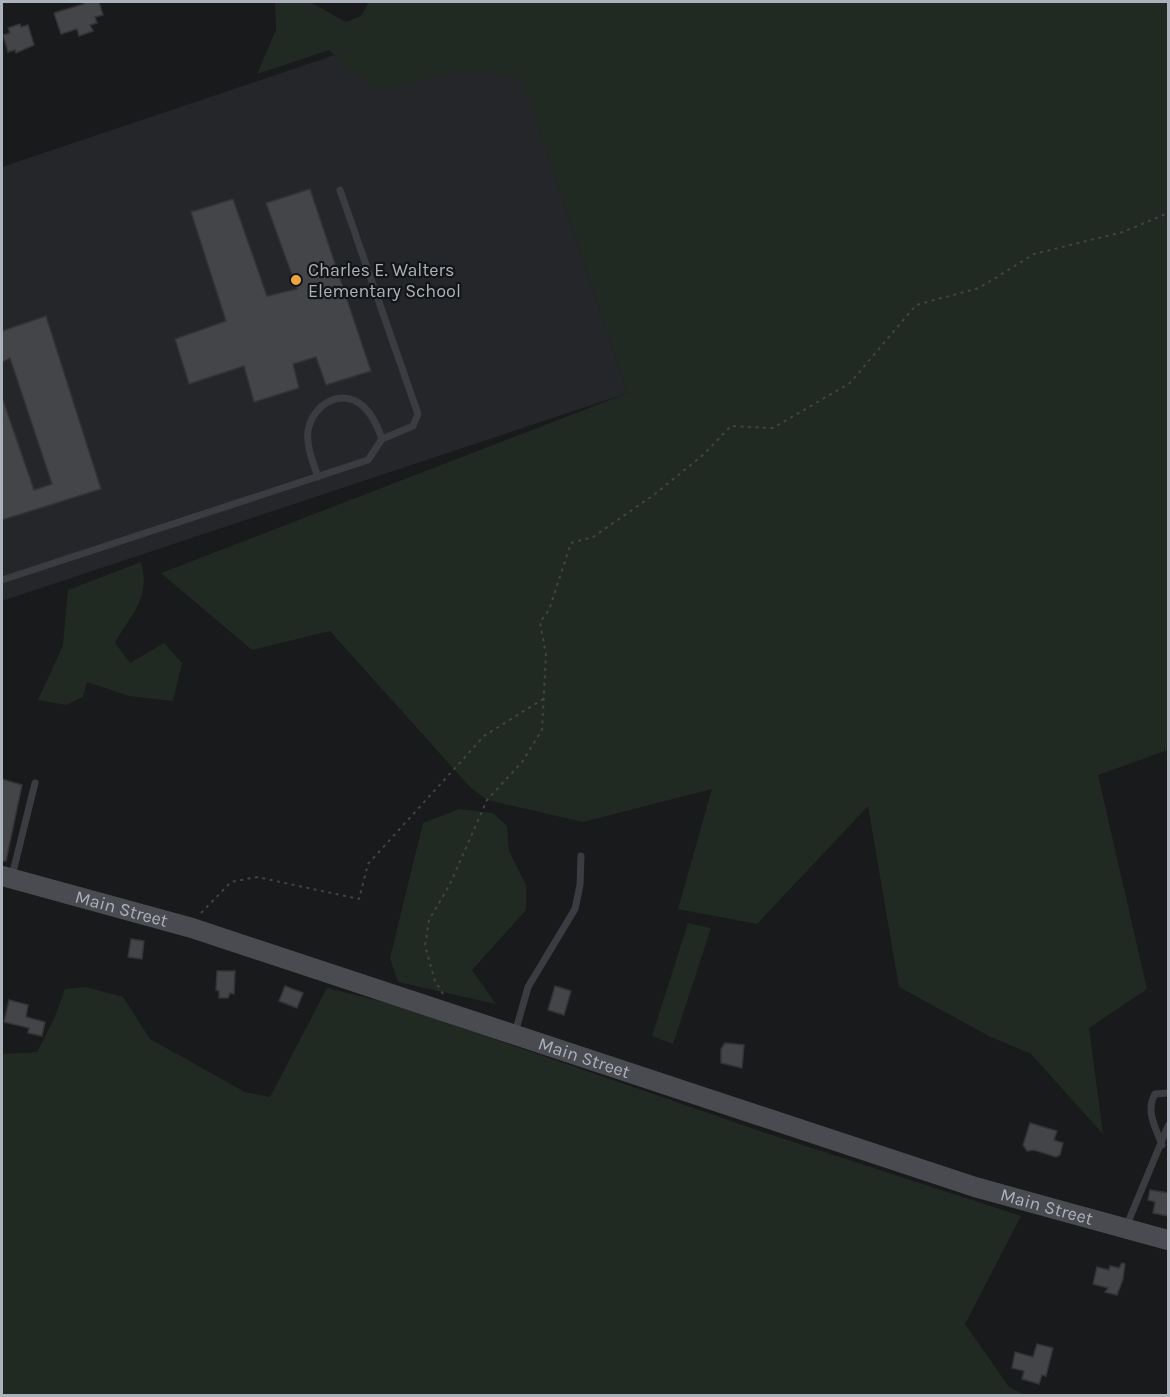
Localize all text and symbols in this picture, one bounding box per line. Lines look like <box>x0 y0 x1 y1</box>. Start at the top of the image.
place label: Charles E. Walters Elementary School <box>308 259 461 302</box>
marker: Charles E. Walters Elementary School <box>289 273 303 287</box>
street label: Main Street <box>73 886 171 932</box>
street label: Main Street <box>535 1032 633 1083</box>
street label: Main Street <box>998 1183 1096 1230</box>

